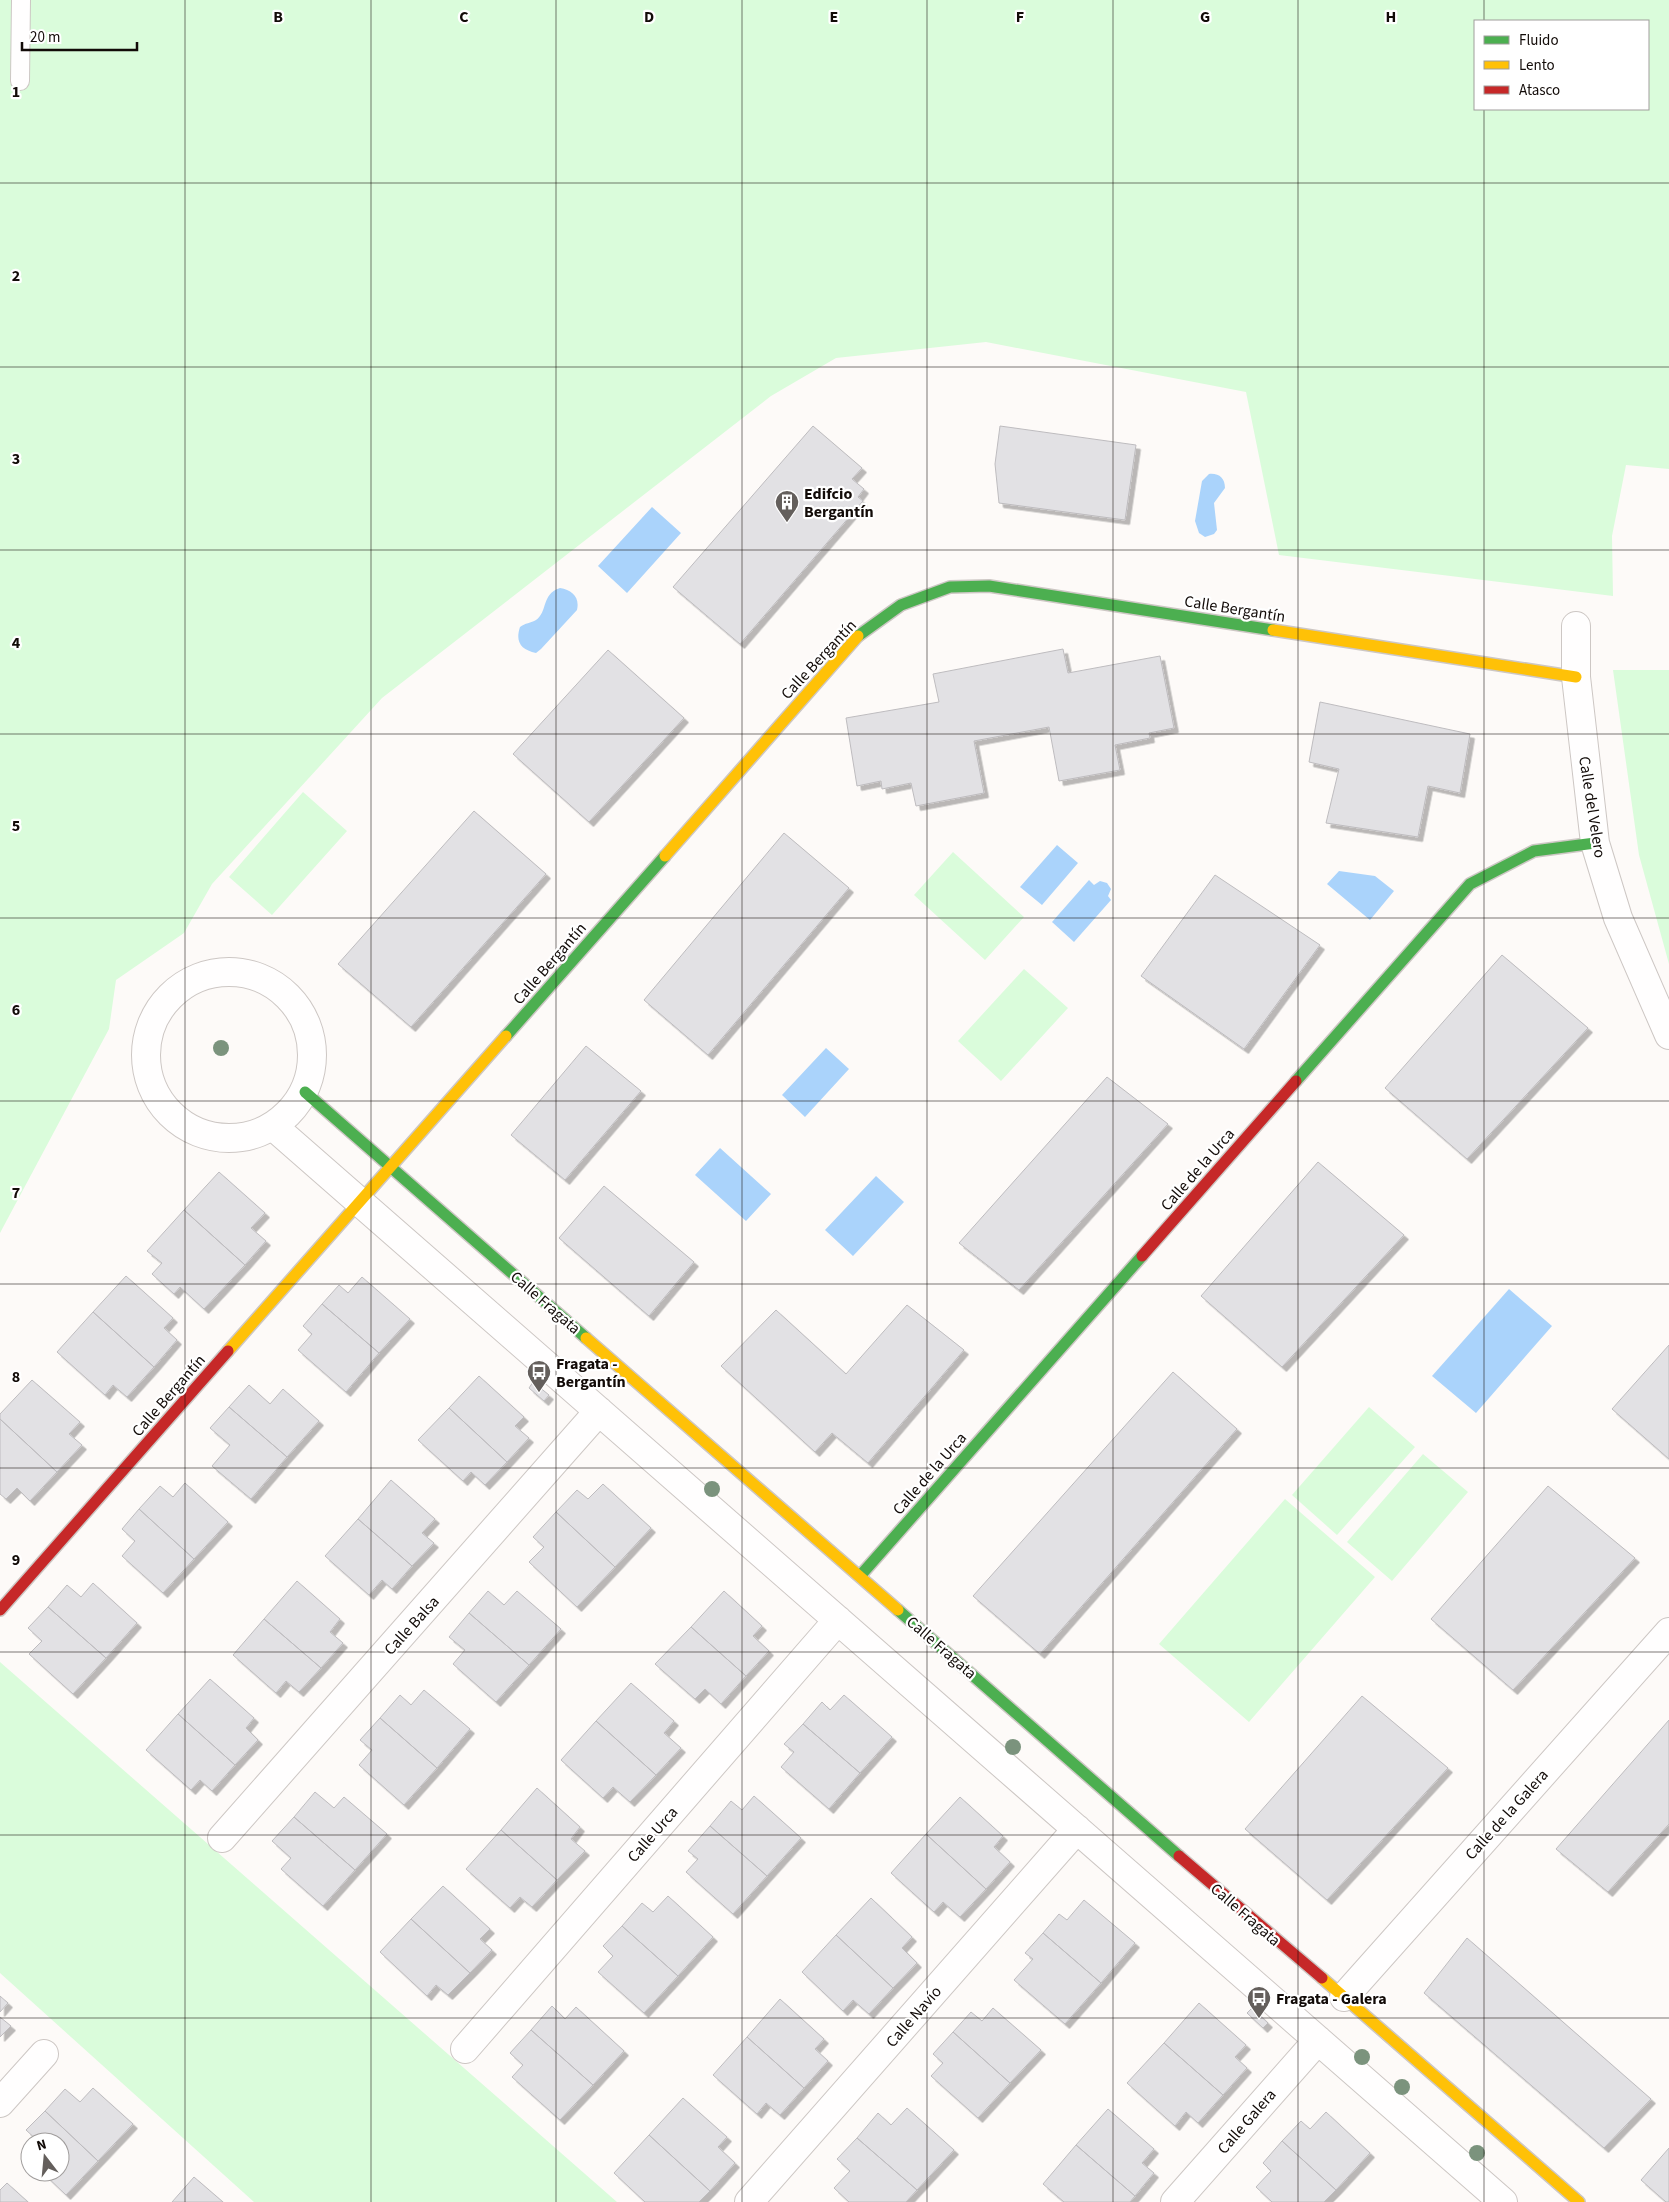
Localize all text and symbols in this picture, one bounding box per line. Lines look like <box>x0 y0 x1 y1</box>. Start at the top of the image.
text: B <box>273 6 283 28</box>
text: C <box>459 6 469 28</box>
text: D <box>644 6 654 28</box>
text: E <box>830 6 838 28</box>
text: F <box>1016 6 1024 28</box>
text: G <box>1200 6 1210 28</box>
text: H <box>1386 6 1396 28</box>
scale bar <box>22 20 138 52</box>
legend <box>1474 20 1649 110</box>
text: 20 m <box>30 27 60 48</box>
text: Fluido <box>1519 30 1559 51</box>
text: Lento <box>1519 55 1555 76</box>
text: Atasco <box>1519 80 1560 101</box>
text: 1 <box>12 81 20 103</box>
text: 2 <box>12 265 20 287</box>
text: 3 <box>12 448 20 470</box>
place label: Edifcio Bergantín <box>804 483 874 523</box>
building icon: Edifcio Bergantín <box>774 489 800 523</box>
street label: Calle Bergantín <box>1183 590 1287 628</box>
street label: Calle Bergantín <box>776 615 862 704</box>
text: 4 <box>12 632 21 654</box>
street label: Calle del Velero <box>1573 755 1611 860</box>
text: 5 <box>12 815 20 837</box>
street label: Calle Bergantín <box>508 918 592 1009</box>
text: 6 <box>12 999 20 1021</box>
street label: Calle de la Urca <box>1156 1124 1240 1216</box>
text: 7 <box>12 1182 20 1204</box>
street label: Calle Fragata <box>506 1266 585 1339</box>
street label: Calle Bergantín <box>127 1350 211 1441</box>
place label: Fragata - Bergantín <box>556 1353 626 1393</box>
bus stop icon: Fragata - Bergantín <box>526 1359 552 1393</box>
text: 8 <box>12 1366 20 1388</box>
street label: Calle de la Urca <box>888 1428 972 1520</box>
text: 9 <box>12 1549 20 1571</box>
street label: Calle Balsa <box>379 1591 444 1660</box>
street label: Calle Fragata <box>902 1611 981 1684</box>
street label: Calle de la Galera <box>1460 1765 1553 1865</box>
street label: Calle Urca <box>622 1802 683 1867</box>
street label: Calle Fragata <box>1206 1878 1285 1951</box>
street label: Calle Navío <box>881 1981 947 2052</box>
bus stop icon: Fragata - Galera <box>1246 1985 1272 2019</box>
place label: Fragata - Galera <box>1276 1988 1387 2010</box>
street label: Calle Galera <box>1212 2084 1281 2159</box>
north arrow <box>20 2132 70 2182</box>
text: N <box>34 2135 49 2156</box>

